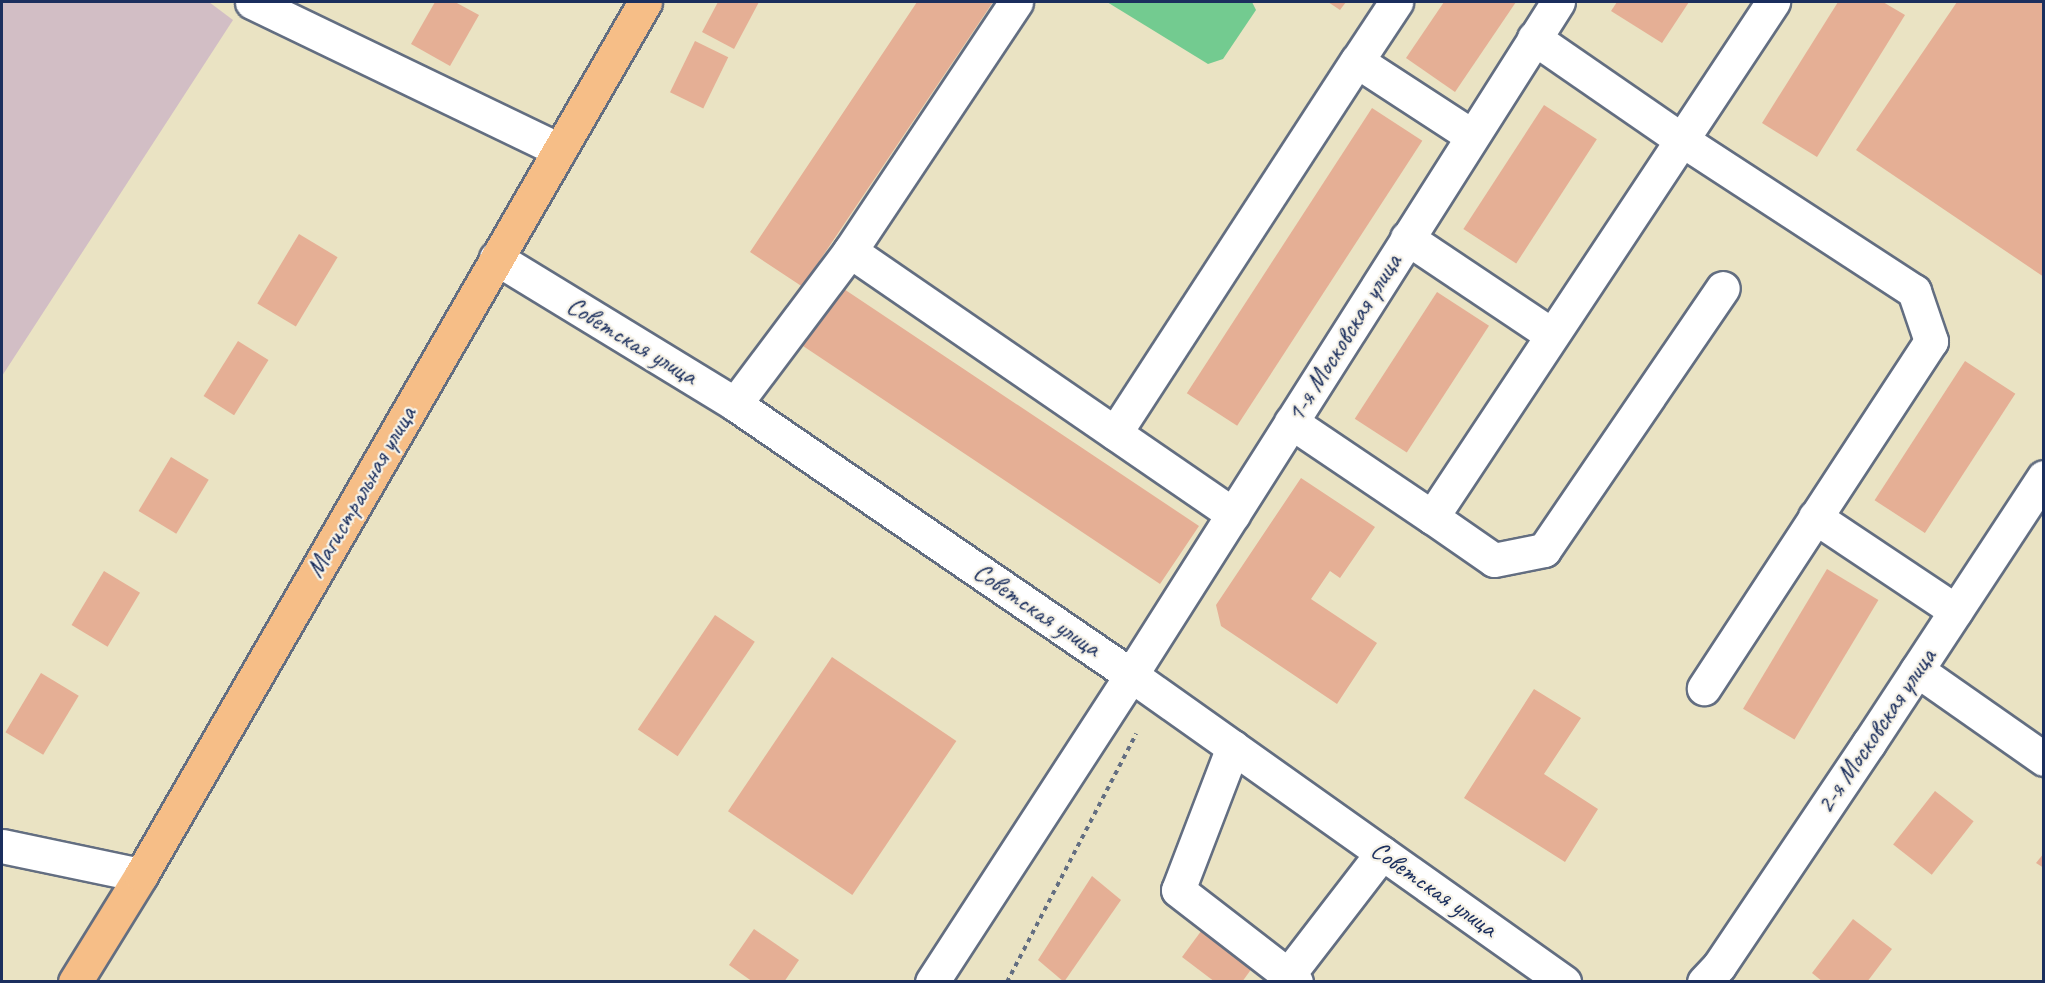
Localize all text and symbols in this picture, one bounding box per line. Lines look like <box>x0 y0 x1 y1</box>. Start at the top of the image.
street label: 1-я Московская улица <box>1279 247 1409 429</box>
street label: Советская улица <box>560 289 704 393</box>
street label: Магистральная улица <box>299 400 423 584</box>
street label: Советская улица <box>967 555 1107 665</box>
street label: 2-я Московская улица <box>1809 642 1943 820</box>
street label: Советская улица <box>1364 833 1504 945</box>

